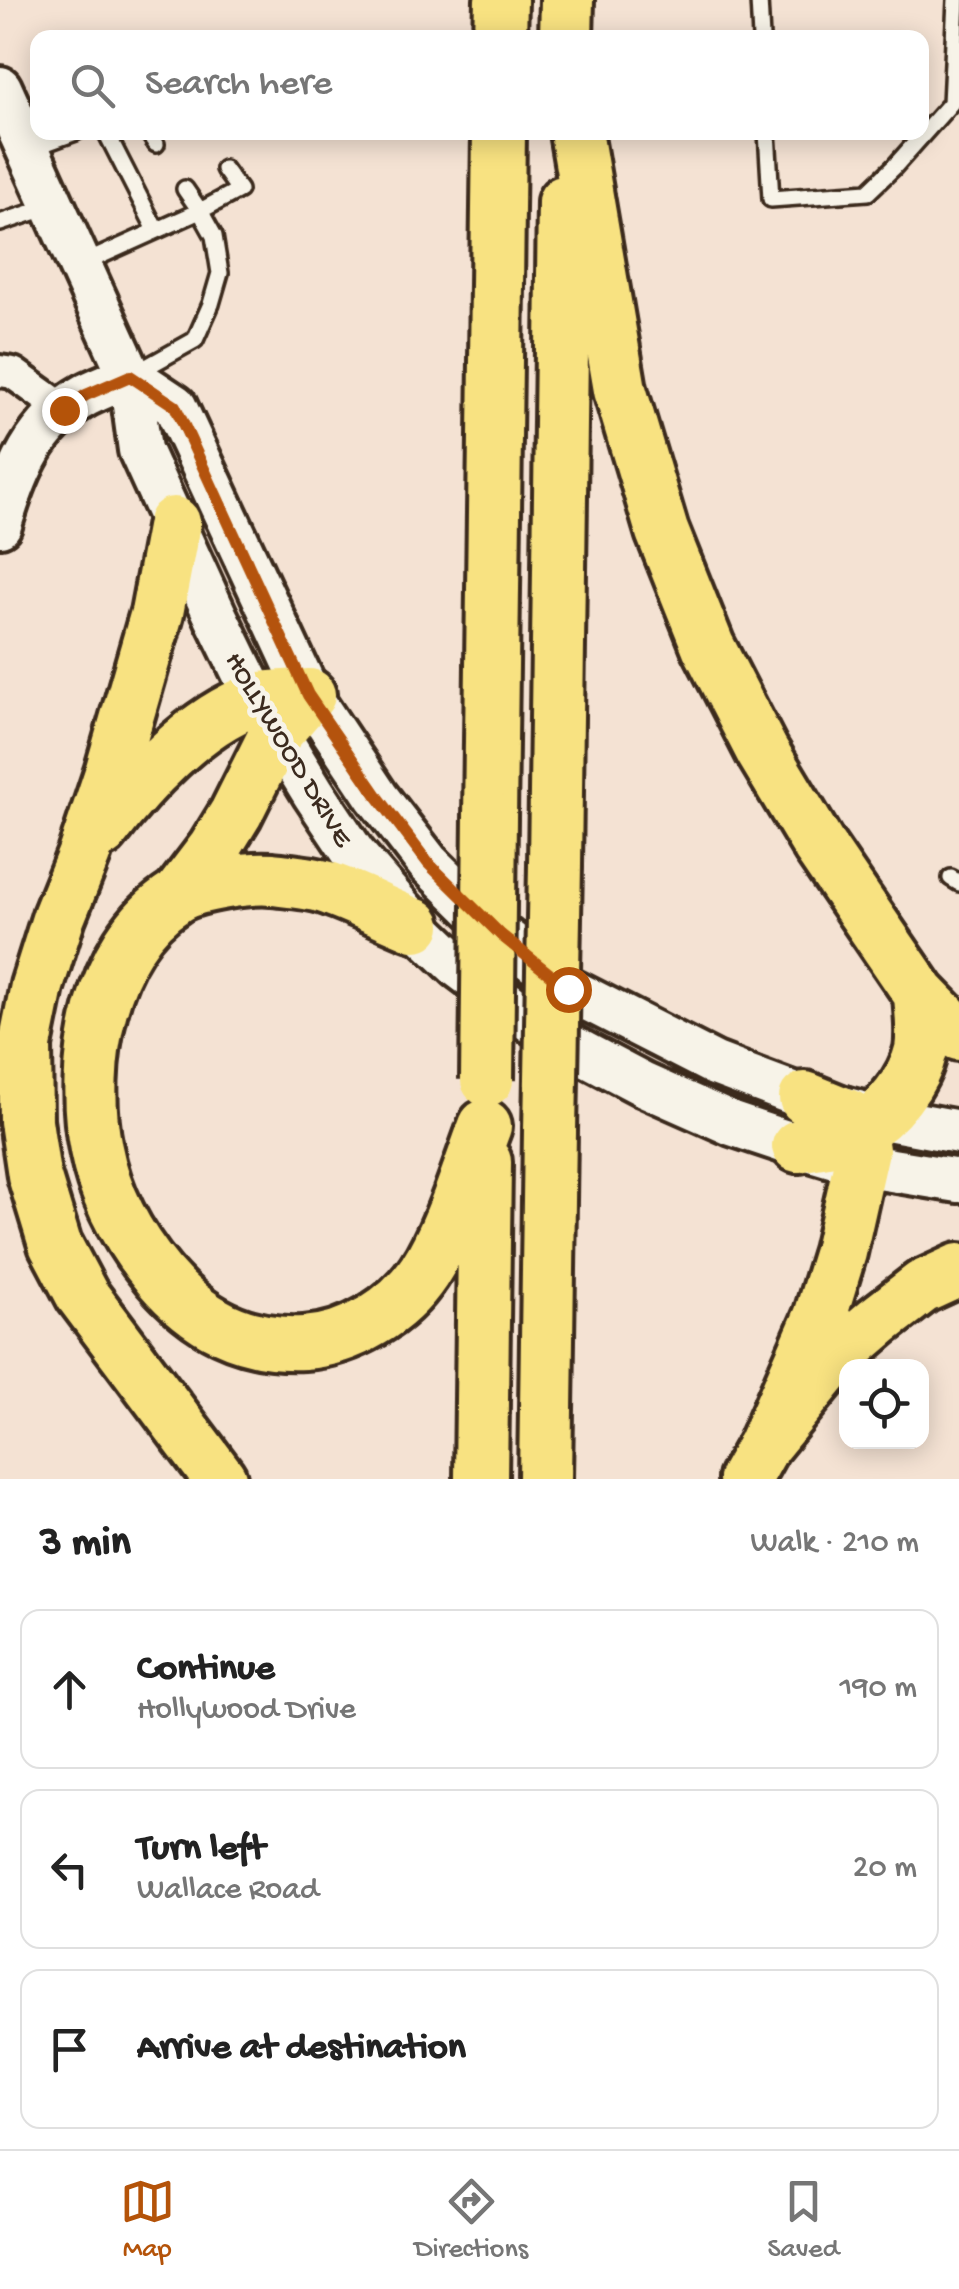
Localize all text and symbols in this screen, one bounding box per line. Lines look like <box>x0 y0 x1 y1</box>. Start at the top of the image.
search box <box>30 30 929 140</box>
icon: search <box>65 58 120 113</box>
text: Search here <box>145 63 332 107</box>
route end <box>42 388 88 434</box>
street label: HOLLYWOOD DRIVE <box>216 647 359 855</box>
route start <box>546 967 592 1013</box>
map controls <box>839 1359 929 1449</box>
button: locate <box>839 1359 929 1449</box>
text: 3 min <box>40 1520 131 1569</box>
text: Walk · 210 m <box>750 1525 919 1563</box>
text: Continue <box>137 1648 275 1692</box>
icon: ahead <box>42 1662 97 1717</box>
text: 190 m <box>840 1670 917 1708</box>
text: Hollywood Drive <box>137 1692 356 1730</box>
text: Turn left <box>137 1828 265 1872</box>
icon: left <box>42 1842 97 1897</box>
text: 20 m <box>853 1850 917 1888</box>
text: Wallace Road <box>137 1872 319 1910</box>
icon: arrive <box>42 2022 97 2077</box>
text: Arrive at destination <box>137 2027 466 2071</box>
tab: Map <box>120 2174 175 2267</box>
tab: Directions <box>414 2174 528 2267</box>
tab: Saved <box>767 2174 839 2267</box>

